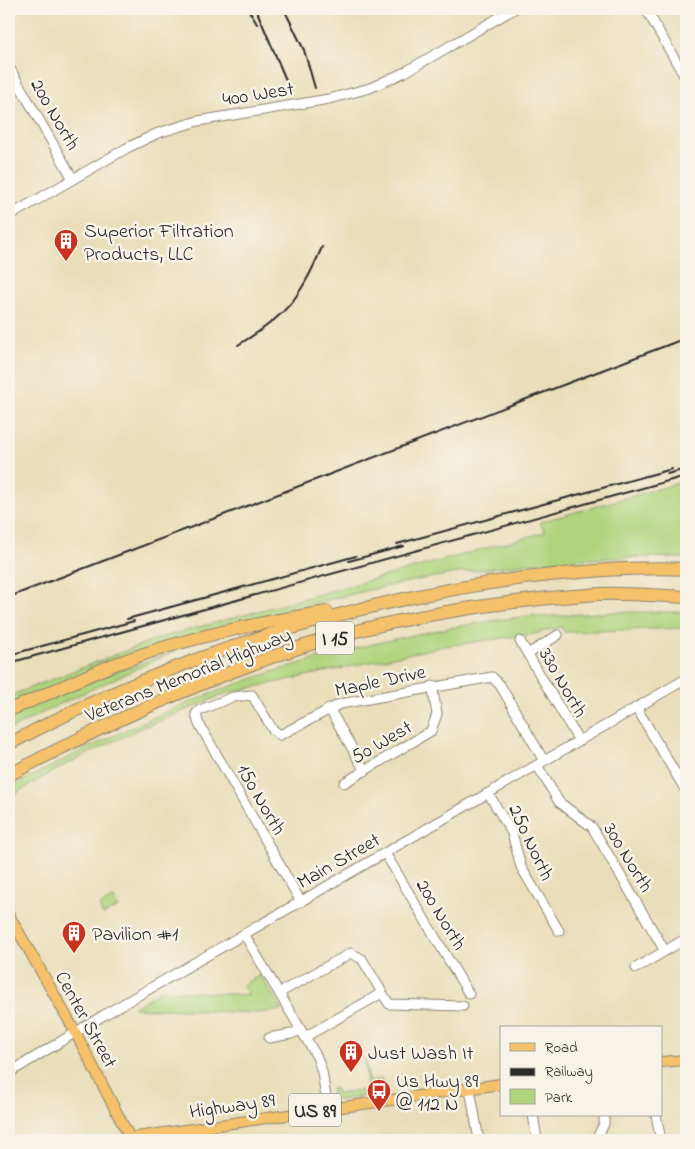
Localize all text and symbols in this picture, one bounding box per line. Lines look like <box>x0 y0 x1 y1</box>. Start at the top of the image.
street label: 200 North <box>22 74 86 157</box>
street label: 400 West <box>221 75 296 115</box>
place label: Superior Filtration Products, LLC <box>84 218 234 270</box>
building icon: Superior Filtration Products, LLC <box>53 228 79 262</box>
street label: Veterans Memorial Highway <box>81 622 297 732</box>
road number: I 15 <box>316 622 354 654</box>
street label: 330 North <box>530 643 594 724</box>
street label: Maple Drive <box>332 659 429 706</box>
street label: 50 West <box>346 714 419 772</box>
street label: 150 North <box>228 759 292 841</box>
street label: 250 North <box>499 800 560 886</box>
street label: 300 North <box>595 818 659 899</box>
street label: Main Street <box>292 827 386 898</box>
street label: 200 North <box>407 874 473 956</box>
building icon: Pavilion #1 <box>61 920 87 954</box>
place label: Pavilion #1 <box>92 921 178 950</box>
street label: Center Street <box>46 966 124 1074</box>
legend <box>500 1026 662 1116</box>
text: Road <box>545 1037 578 1059</box>
building icon: Just Wash It <box>338 1039 364 1073</box>
place label: Just Wash It <box>368 1040 474 1069</box>
text: Railway <box>545 1061 593 1084</box>
place label: Us Hwy 89 @ 112 N <box>396 1068 478 1120</box>
bus stop icon: Us Hwy 89 @ 112 N <box>366 1078 392 1112</box>
street label: Highway 89 <box>188 1087 277 1129</box>
text: Park <box>545 1087 573 1109</box>
road number: US 89 <box>289 1094 341 1126</box>

